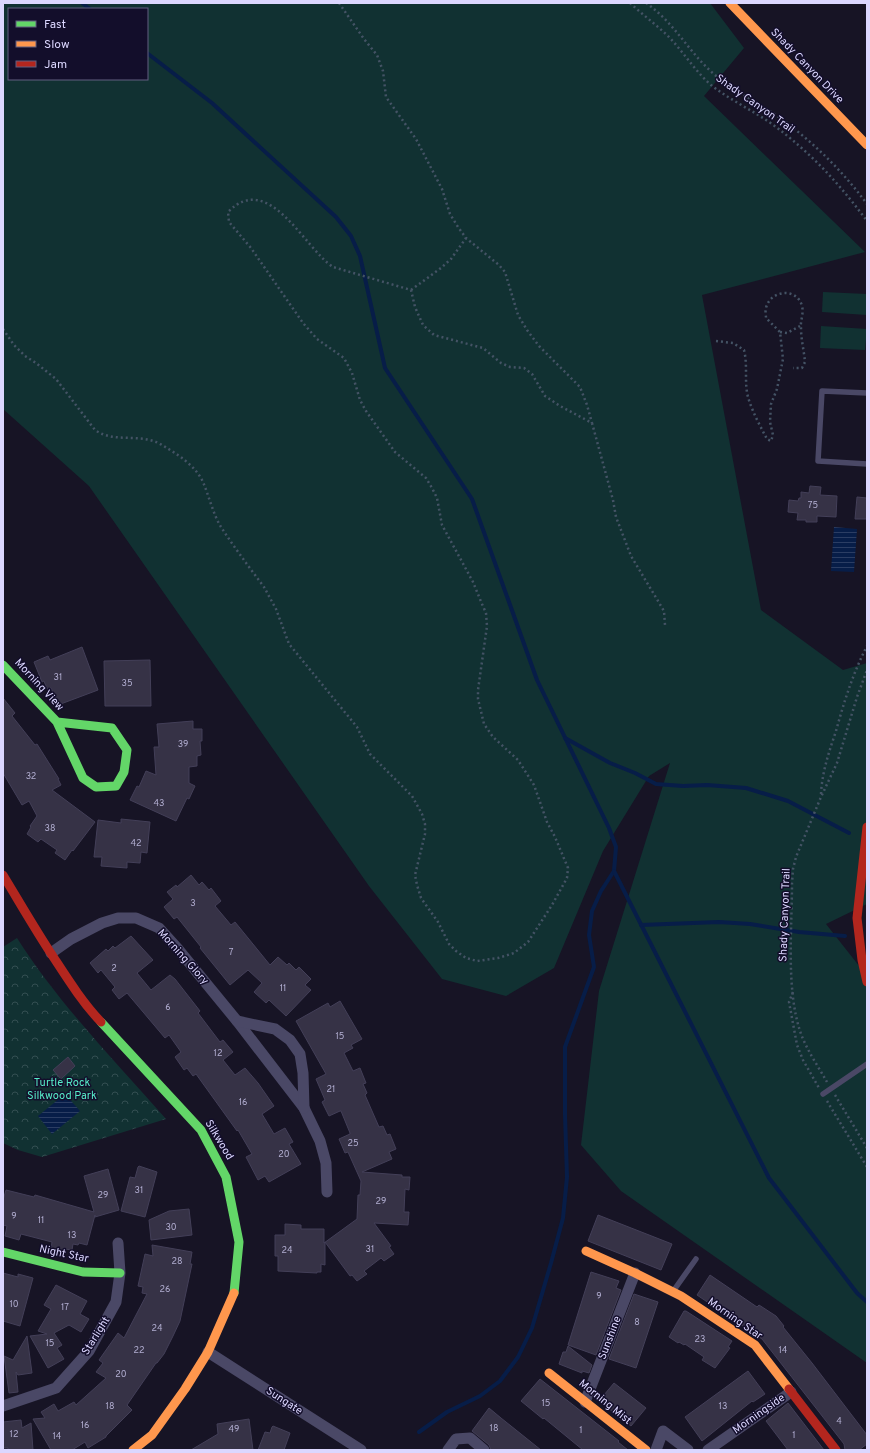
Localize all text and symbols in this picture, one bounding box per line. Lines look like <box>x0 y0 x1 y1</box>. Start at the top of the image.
legend <box>8 8 148 80</box>
text: Fast <box>44 17 66 33</box>
street label: Shady Canyon Drive <box>767 25 847 107</box>
text: Slow <box>44 37 70 53</box>
text: Jam <box>44 57 67 73</box>
street label: Shady Canyon Trail <box>713 71 797 137</box>
house number: 75 <box>808 500 818 511</box>
street label: Morning View <box>11 656 67 714</box>
house number: 31 <box>54 672 62 683</box>
house number: 35 <box>121 678 133 689</box>
house number: 39 <box>178 739 188 750</box>
house number: 32 <box>26 771 36 782</box>
house number: 43 <box>153 798 165 809</box>
house number: 38 <box>45 823 55 834</box>
house number: 42 <box>130 838 142 849</box>
street label: Shady Canyon Trail <box>776 868 794 962</box>
house number: 3 <box>190 898 196 909</box>
street label: Morning Glory <box>154 926 212 988</box>
house number: 7 <box>229 947 234 958</box>
house number: 2 <box>111 963 117 974</box>
house number: 11 <box>280 983 286 994</box>
house number: 6 <box>165 1002 171 1013</box>
house number: 15 <box>336 1031 344 1042</box>
house number: 12 <box>214 1048 222 1059</box>
park label: Turtle Rock Silkwood Park <box>27 1076 97 1103</box>
house number: 21 <box>327 1084 335 1095</box>
house number: 16 <box>239 1097 247 1108</box>
street label: Silkwood <box>202 1117 236 1163</box>
house number: 25 <box>347 1138 359 1149</box>
house number: 20 <box>278 1149 290 1160</box>
house number: 31 <box>135 1185 143 1196</box>
house number: 29 <box>98 1190 108 1201</box>
house number: 29 <box>376 1196 386 1207</box>
house number: 9 <box>11 1211 17 1222</box>
house number: 11 <box>38 1215 44 1226</box>
house number: 30 <box>165 1222 177 1233</box>
house number: 13 <box>68 1230 76 1241</box>
street label: Night Star <box>38 1242 91 1266</box>
house number: 31 <box>366 1244 374 1255</box>
house number: 24 <box>281 1245 293 1256</box>
house number: 28 <box>171 1256 183 1267</box>
house number: 26 <box>160 1284 170 1295</box>
house number: 9 <box>596 1291 602 1302</box>
street label: Morning Star <box>705 1295 766 1344</box>
house number: 10 <box>9 1299 19 1310</box>
house number: 17 <box>61 1302 69 1313</box>
street label: Starlight <box>79 1314 113 1358</box>
street label: Sunshine <box>595 1314 625 1362</box>
house number: 8 <box>634 1317 640 1328</box>
house number: 24 <box>151 1323 163 1334</box>
house number: 23 <box>695 1334 705 1345</box>
house number: 15 <box>46 1338 54 1349</box>
house number: 22 <box>133 1345 145 1356</box>
house number: 14 <box>779 1345 788 1356</box>
house number: 20 <box>115 1369 127 1380</box>
street label: Morning Mist <box>576 1376 634 1428</box>
street label: Sungate <box>263 1384 305 1418</box>
street label: Morningside <box>730 1391 788 1437</box>
house number: 15 <box>542 1398 550 1409</box>
house number: 18 <box>106 1401 114 1412</box>
house number: 13 <box>719 1401 727 1412</box>
house number: 4 <box>836 1416 842 1427</box>
house number: 16 <box>81 1420 89 1431</box>
house number: 18 <box>490 1423 498 1434</box>
house number: 49 <box>229 1424 239 1435</box>
house number: 1 <box>579 1425 583 1436</box>
house number: 12 <box>10 1429 18 1440</box>
house number: 1 <box>792 1430 796 1441</box>
house number: 14 <box>53 1431 62 1442</box>

